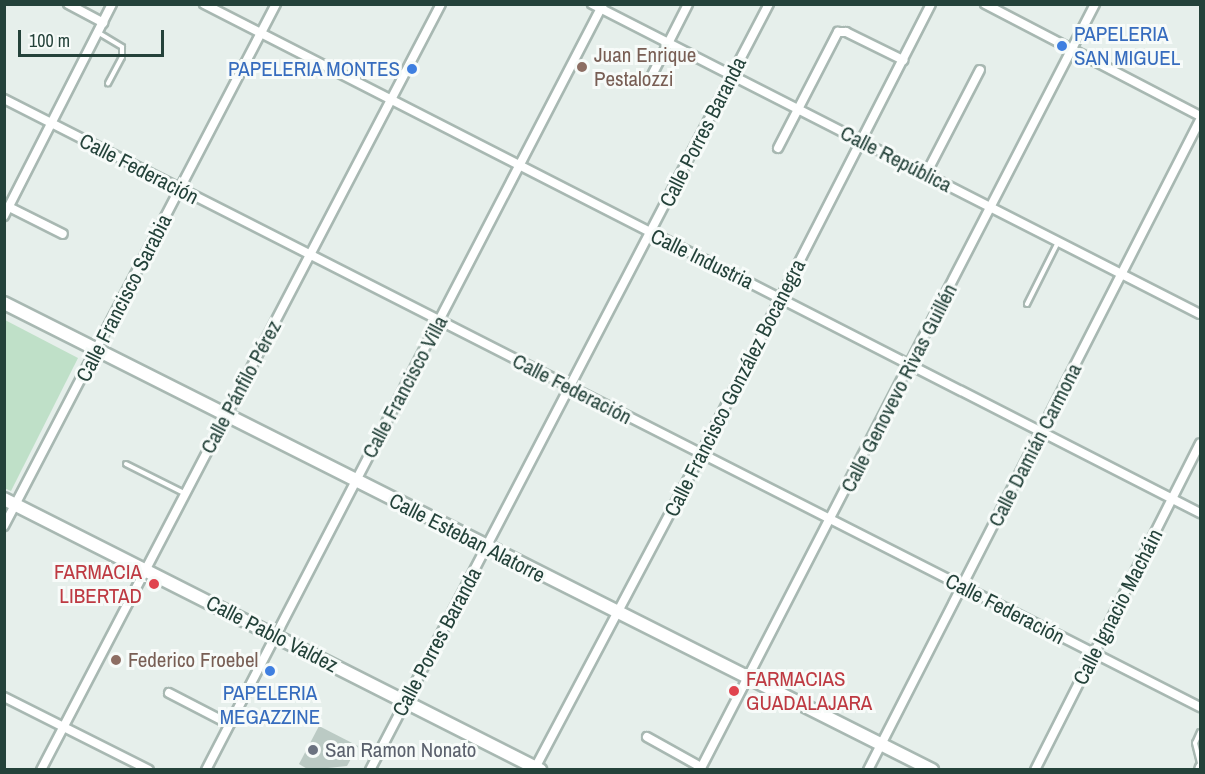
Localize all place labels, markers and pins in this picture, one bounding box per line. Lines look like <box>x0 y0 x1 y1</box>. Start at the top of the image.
place label: PAPELERIA SAN MIGUEL <box>1074 21 1180 71</box>
marker: PAPELERIA SAN MIGUEL <box>1055 39 1069 53</box>
place label: Juan Enrique Pestalozzi <box>594 42 696 92</box>
place label: PAPELERIA MONTES <box>227 56 400 82</box>
marker: Juan Enrique Pestalozzi <box>575 60 589 74</box>
marker: PAPELERIA MONTES <box>405 62 419 76</box>
place label: FARMACIA LIBERTAD <box>54 559 142 609</box>
marker: FARMACIA LIBERTAD <box>147 577 161 591</box>
place label: Federico Froebel <box>128 647 258 673</box>
marker: Federico Froebel <box>109 653 123 667</box>
marker: PAPELERIA MEGAZZINE <box>263 664 277 678</box>
place label: FARMACIAS GUADALAJARA <box>746 666 872 716</box>
place label: PAPELERIA MEGAZZINE <box>220 680 320 730</box>
marker: FARMACIAS GUADALAJARA <box>727 684 741 698</box>
place label: San Ramon Nonato <box>325 737 476 763</box>
marker: San Ramon Nonato <box>306 743 320 757</box>

